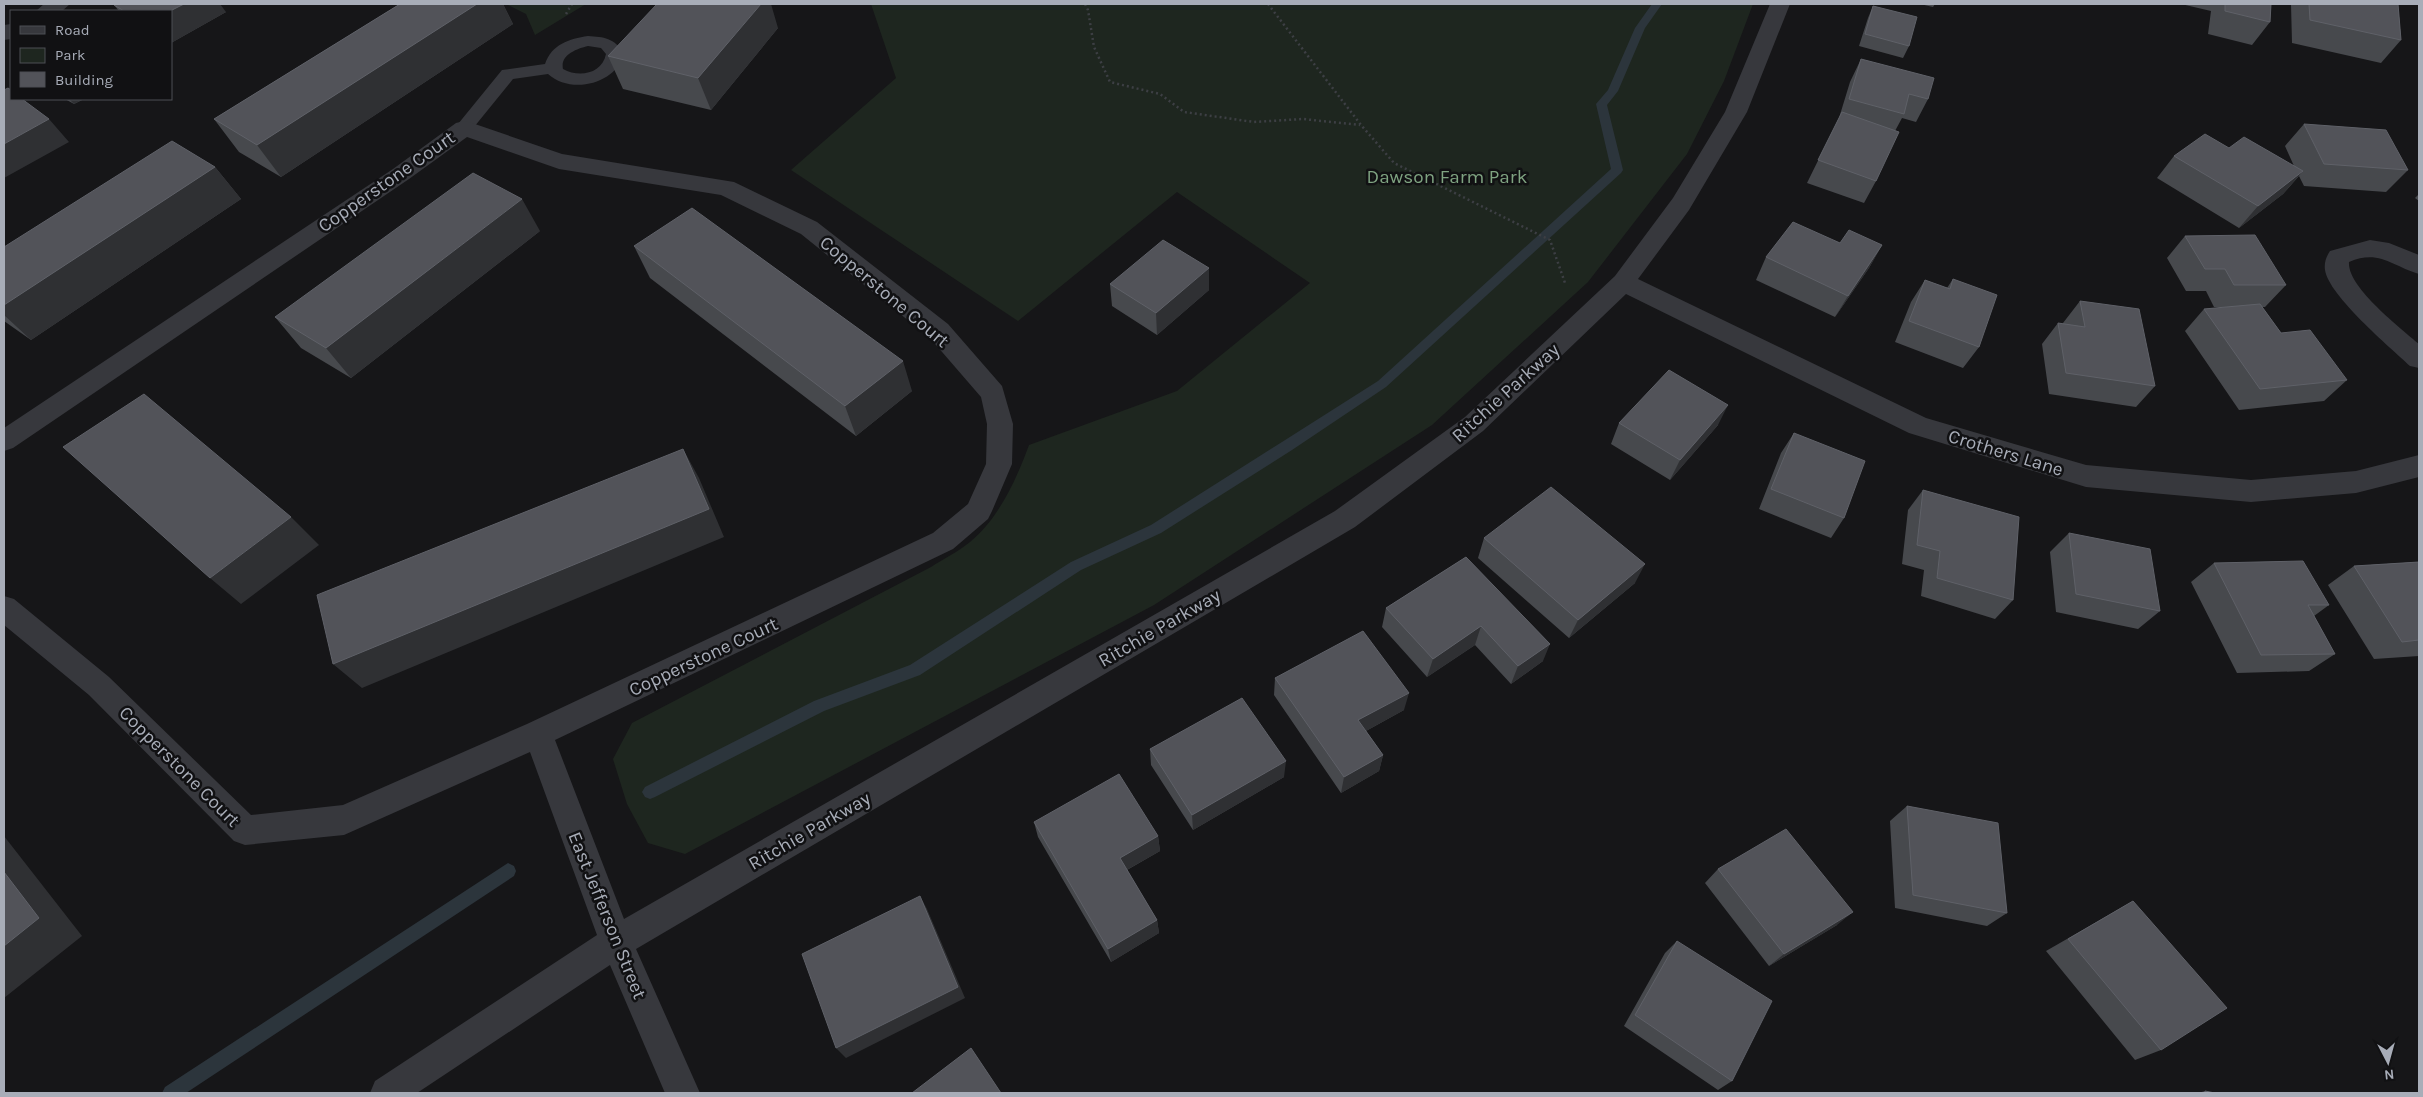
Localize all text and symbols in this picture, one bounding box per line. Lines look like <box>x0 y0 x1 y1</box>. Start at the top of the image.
legend <box>10 10 172 100</box>
text: Road <box>55 21 90 39</box>
text: Park <box>55 46 85 64</box>
text: Building <box>55 71 113 89</box>
street label: Copperstone Court <box>314 126 459 237</box>
park label: Dawson Farm Park <box>1367 166 1528 188</box>
street label: Copperstone Court <box>815 231 953 352</box>
street label: Ritchie Parkway <box>1447 339 1564 447</box>
street label: Crothers Lane <box>1945 425 2066 481</box>
street label: Ritchie Parkway <box>1095 584 1225 672</box>
street label: Copperstone Court <box>626 613 781 701</box>
street label: Copperstone Court <box>114 702 244 832</box>
street label: Ritchie Parkway <box>745 787 875 875</box>
street label: East Jefferson Street <box>563 829 651 1002</box>
north arrow <box>2363 1037 2413 1087</box>
text: N <box>2383 1065 2395 1083</box>

